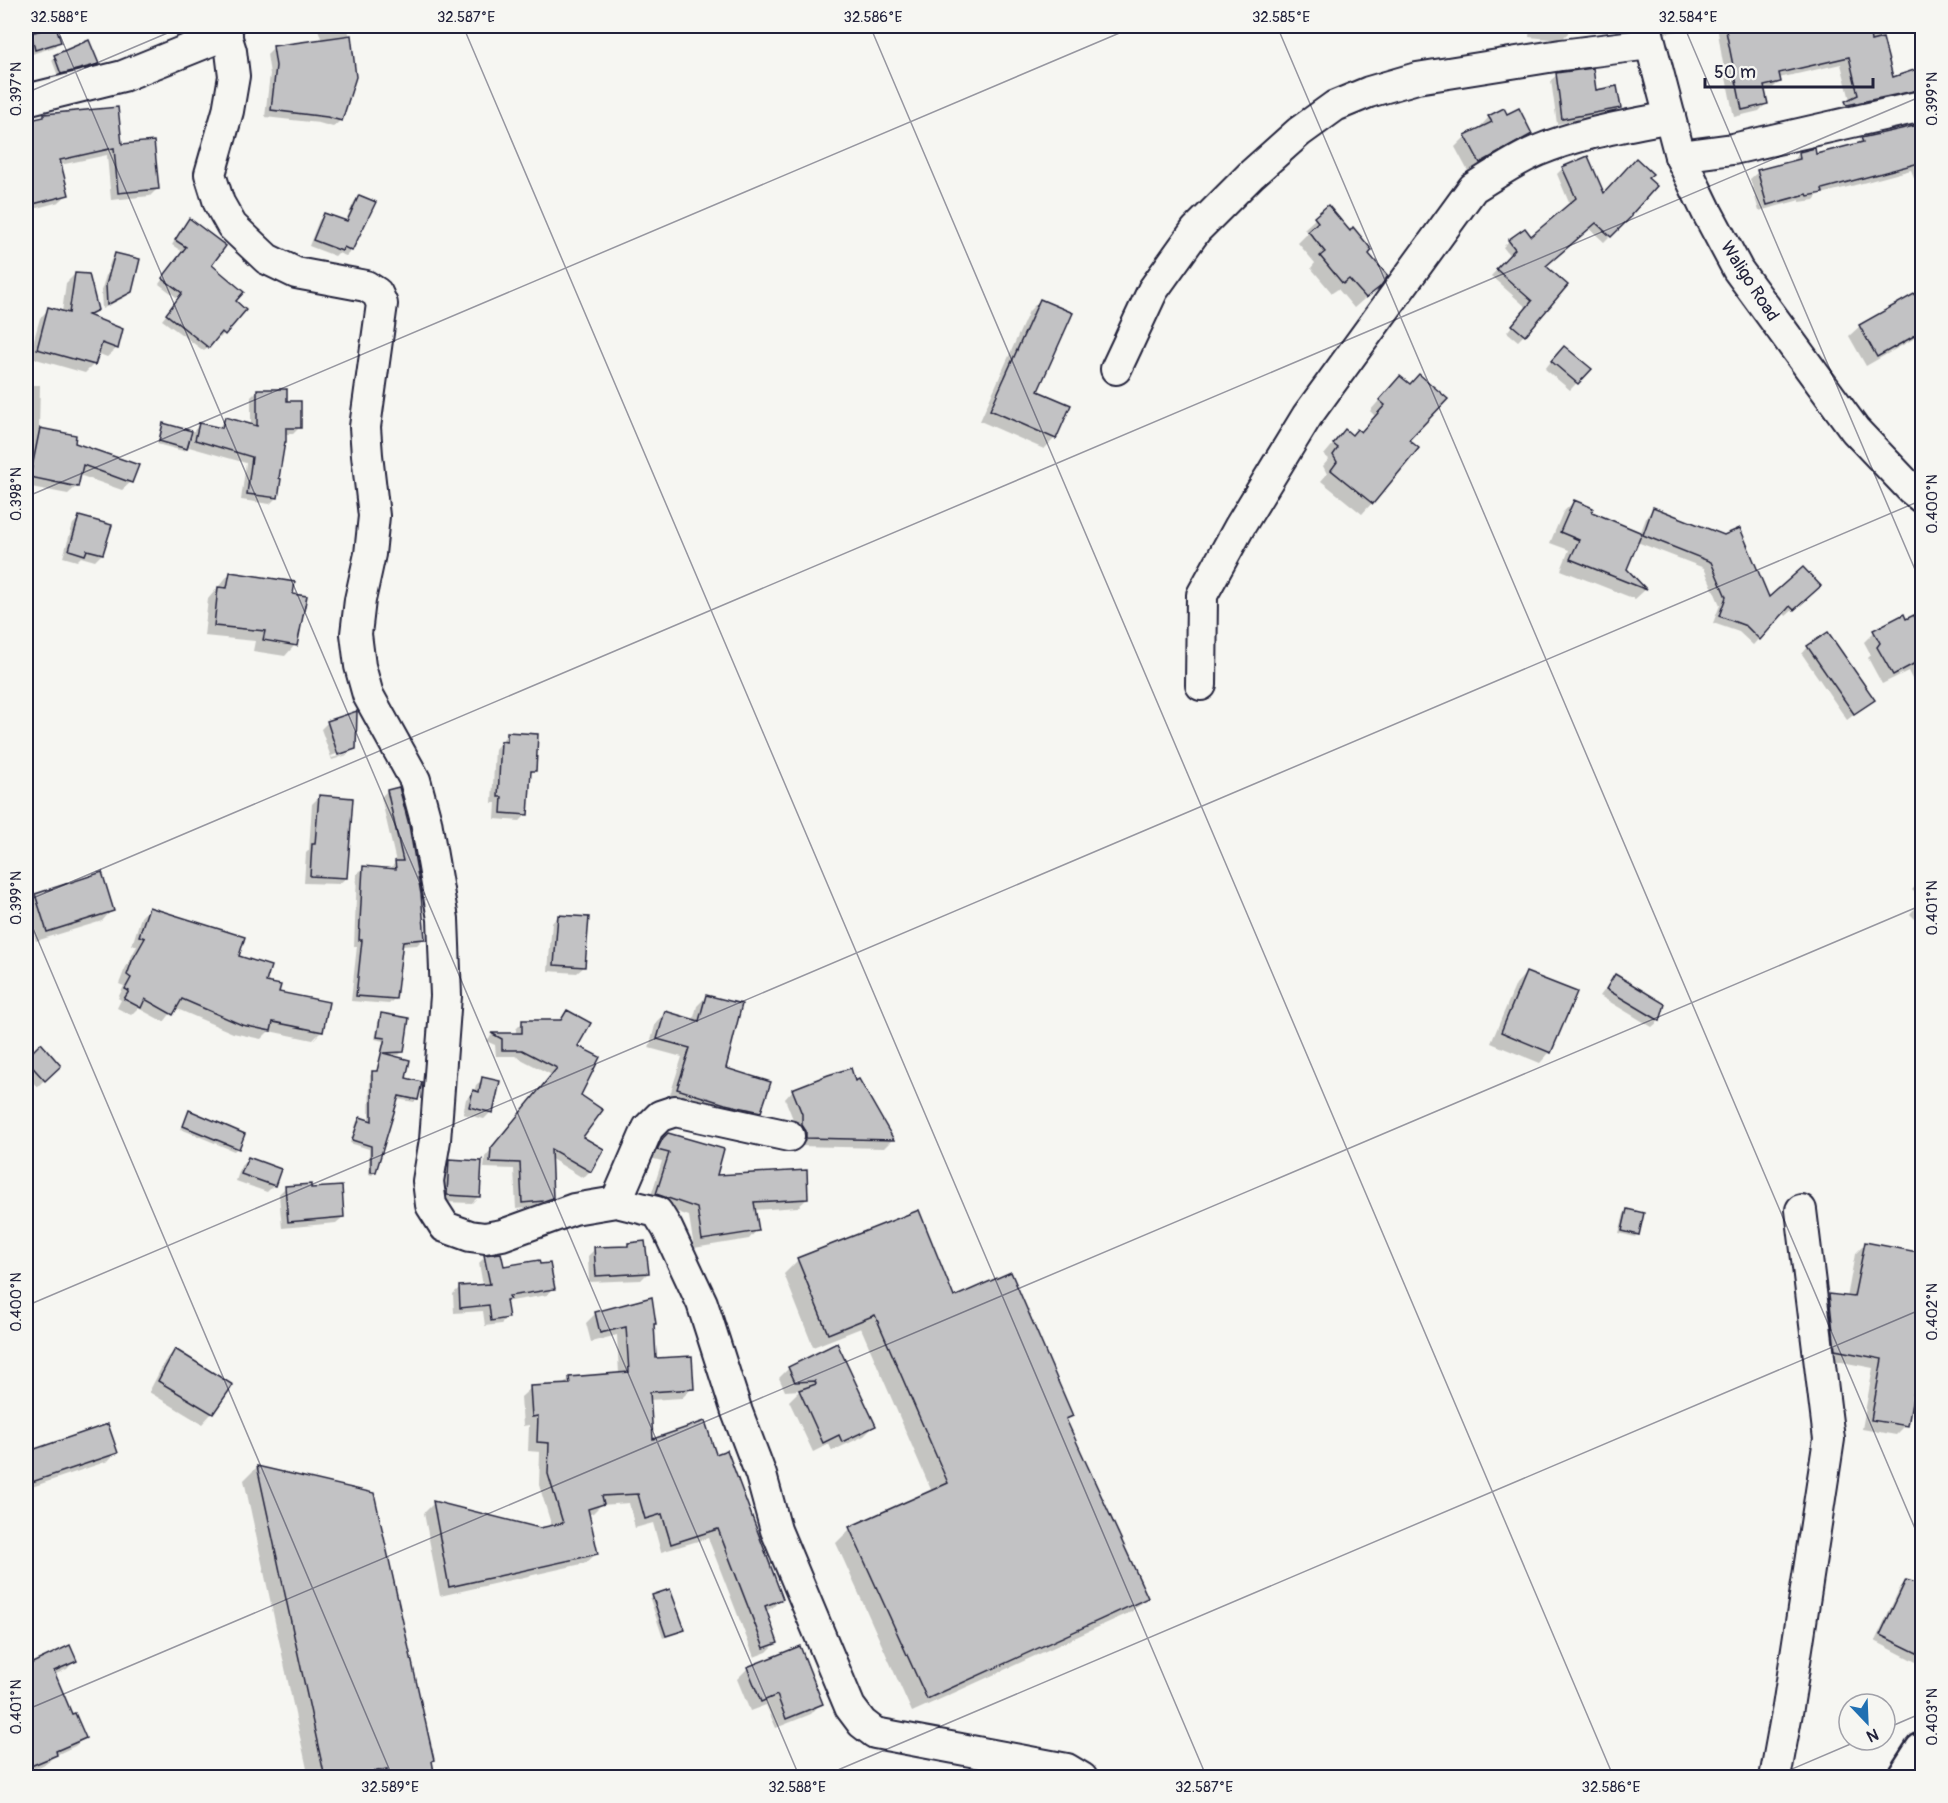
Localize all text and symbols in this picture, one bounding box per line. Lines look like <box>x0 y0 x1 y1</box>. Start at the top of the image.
text: 32.588°E <box>30 8 88 27</box>
text: 32.587°E <box>437 8 495 27</box>
text: 32.586°E <box>844 8 903 27</box>
text: 32.585°E <box>1252 8 1310 27</box>
text: 32.584°E <box>1659 8 1718 27</box>
scale bar <box>1705 51 1873 89</box>
text: 50 m <box>1714 61 1756 84</box>
text: 0.397°N <box>7 62 26 116</box>
text: 0.399°N <box>1923 72 1942 126</box>
street label: Waligo Road <box>1715 237 1784 326</box>
text: 0.398°N <box>7 467 26 521</box>
text: 0.400°N <box>1923 474 1942 534</box>
text: 0.399°N <box>7 871 26 925</box>
text: 0.401°N <box>1923 880 1942 936</box>
text: 0.400°N <box>7 1272 26 1332</box>
text: 0.402°N <box>1923 1283 1942 1341</box>
text: 0.401°N <box>7 1679 26 1735</box>
text: 0.403°N <box>1923 1688 1942 1746</box>
north arrow <box>1837 1692 1897 1752</box>
text: N <box>1863 1724 1881 1746</box>
text: 32.589°E <box>361 1778 419 1797</box>
text: 32.588°E <box>768 1778 826 1797</box>
text: 32.587°E <box>1175 1778 1233 1797</box>
text: 32.586°E <box>1582 1778 1641 1797</box>

